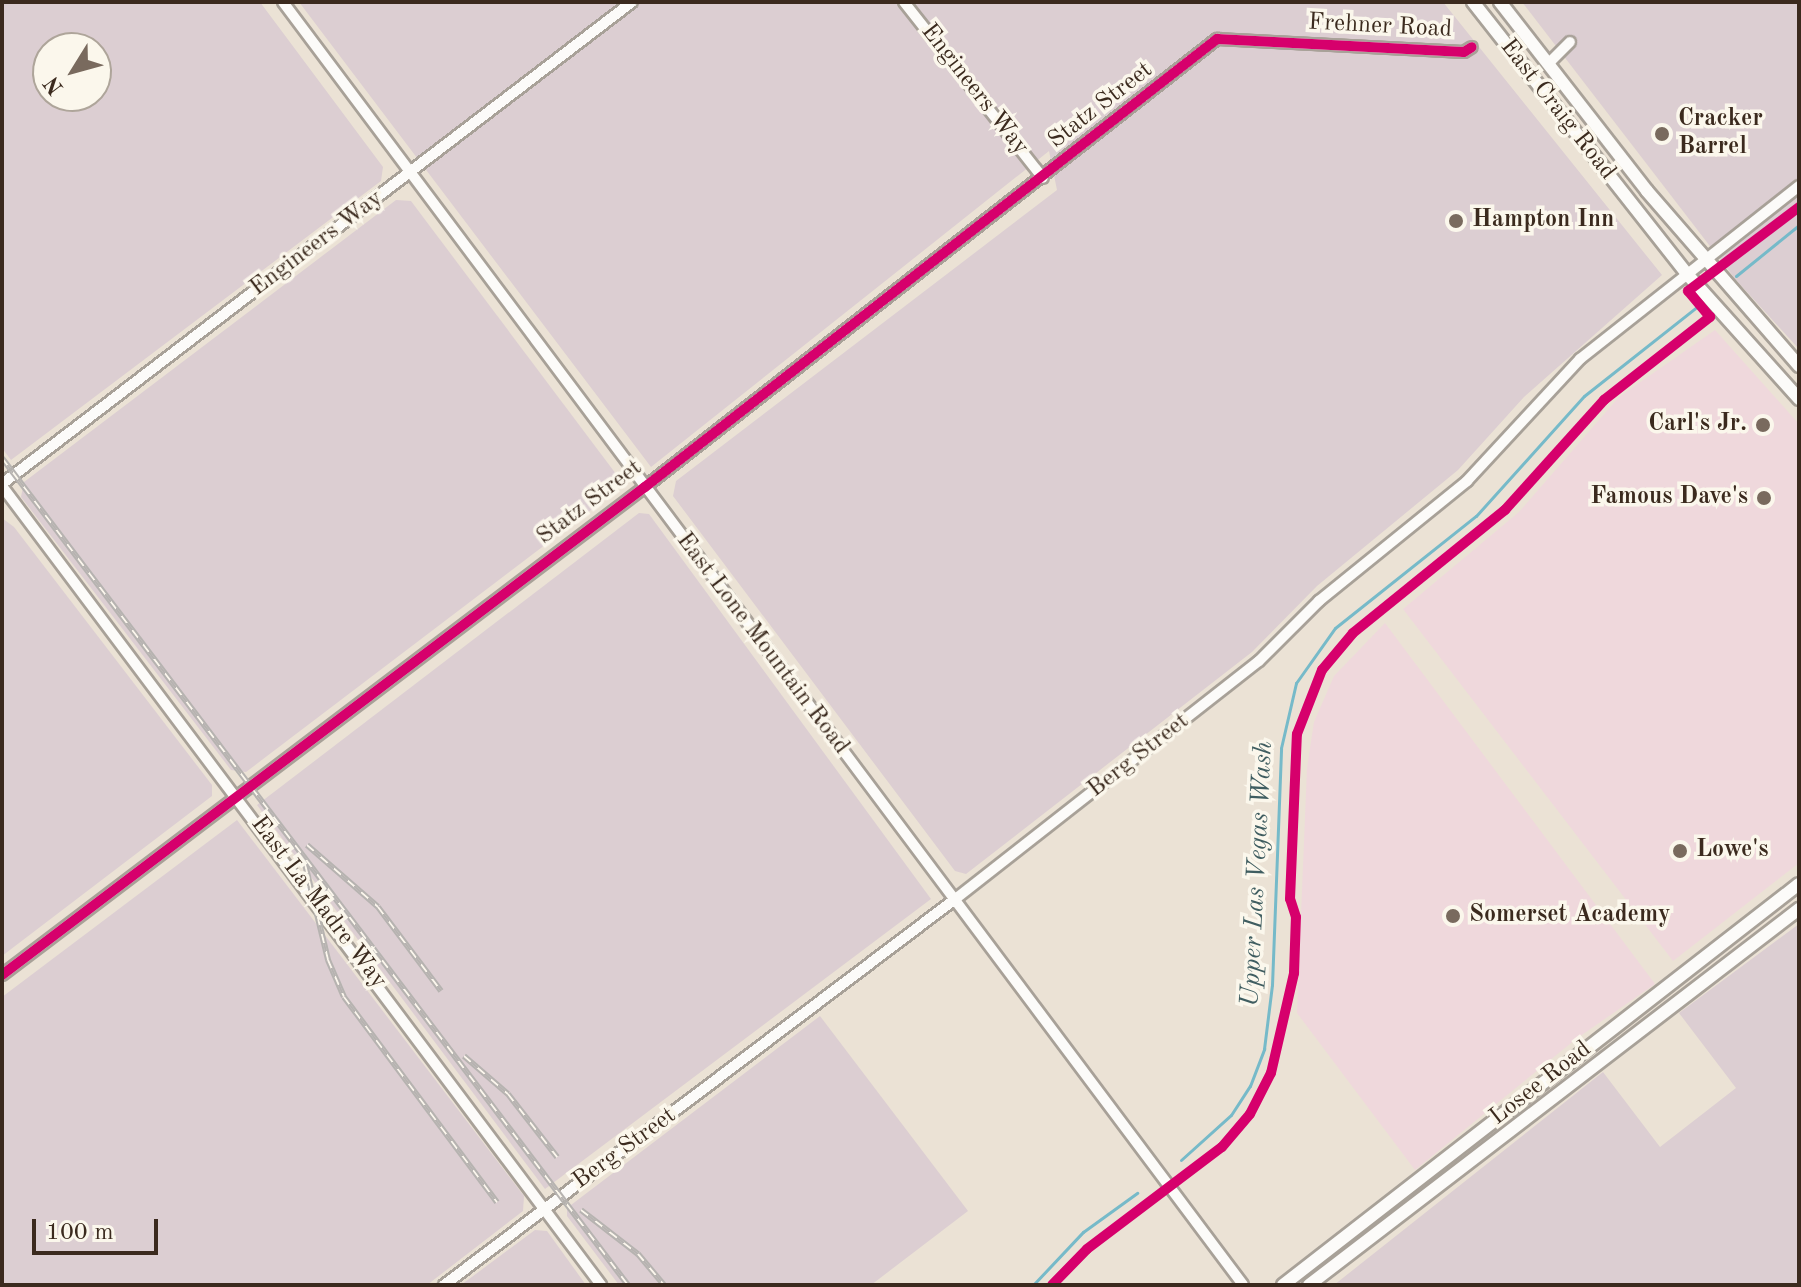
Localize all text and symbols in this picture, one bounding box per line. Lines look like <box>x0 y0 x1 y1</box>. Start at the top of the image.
street label: Frehner Road <box>1307 9 1453 45</box>
street label: Engineers Way <box>914 19 1034 161</box>
north arrow <box>32 32 112 112</box>
street label: East Craig Road <box>1493 34 1621 186</box>
street label: Statz Street <box>1043 56 1159 156</box>
text: N <box>41 72 68 99</box>
place label: Cracker Barrel <box>1678 106 1763 162</box>
marker: Cracker Barrel <box>1653 125 1671 143</box>
street label: Engineers Way <box>245 185 389 303</box>
place label: Hampton Inn <box>1472 207 1614 235</box>
marker: Hampton Inn <box>1447 212 1465 230</box>
place label: Carl's Jr. <box>1648 411 1747 439</box>
marker: Carl's Jr. <box>1754 416 1772 434</box>
street label: Statz Street <box>532 454 648 552</box>
place label: Famous Dave's <box>1590 484 1748 512</box>
marker: Famous Dave's <box>1755 489 1773 507</box>
street label: East Lone Mountain Road <box>669 527 855 761</box>
street label: Berg Street <box>1083 707 1195 805</box>
water label: Upper Las Vegas Wash <box>1235 740 1281 1008</box>
street label: East La Madre Way <box>244 811 392 995</box>
place label: Lowe's <box>1696 837 1768 865</box>
marker: Lowe's <box>1671 842 1689 860</box>
place label: Somerset Academy <box>1469 902 1671 930</box>
marker: Somerset Academy <box>1444 907 1462 925</box>
street label: Losee Road <box>1485 1036 1597 1132</box>
street label: Berg Street <box>568 1102 682 1196</box>
scale bar <box>36 1203 162 1253</box>
text: 100 m <box>46 1221 114 1245</box>

